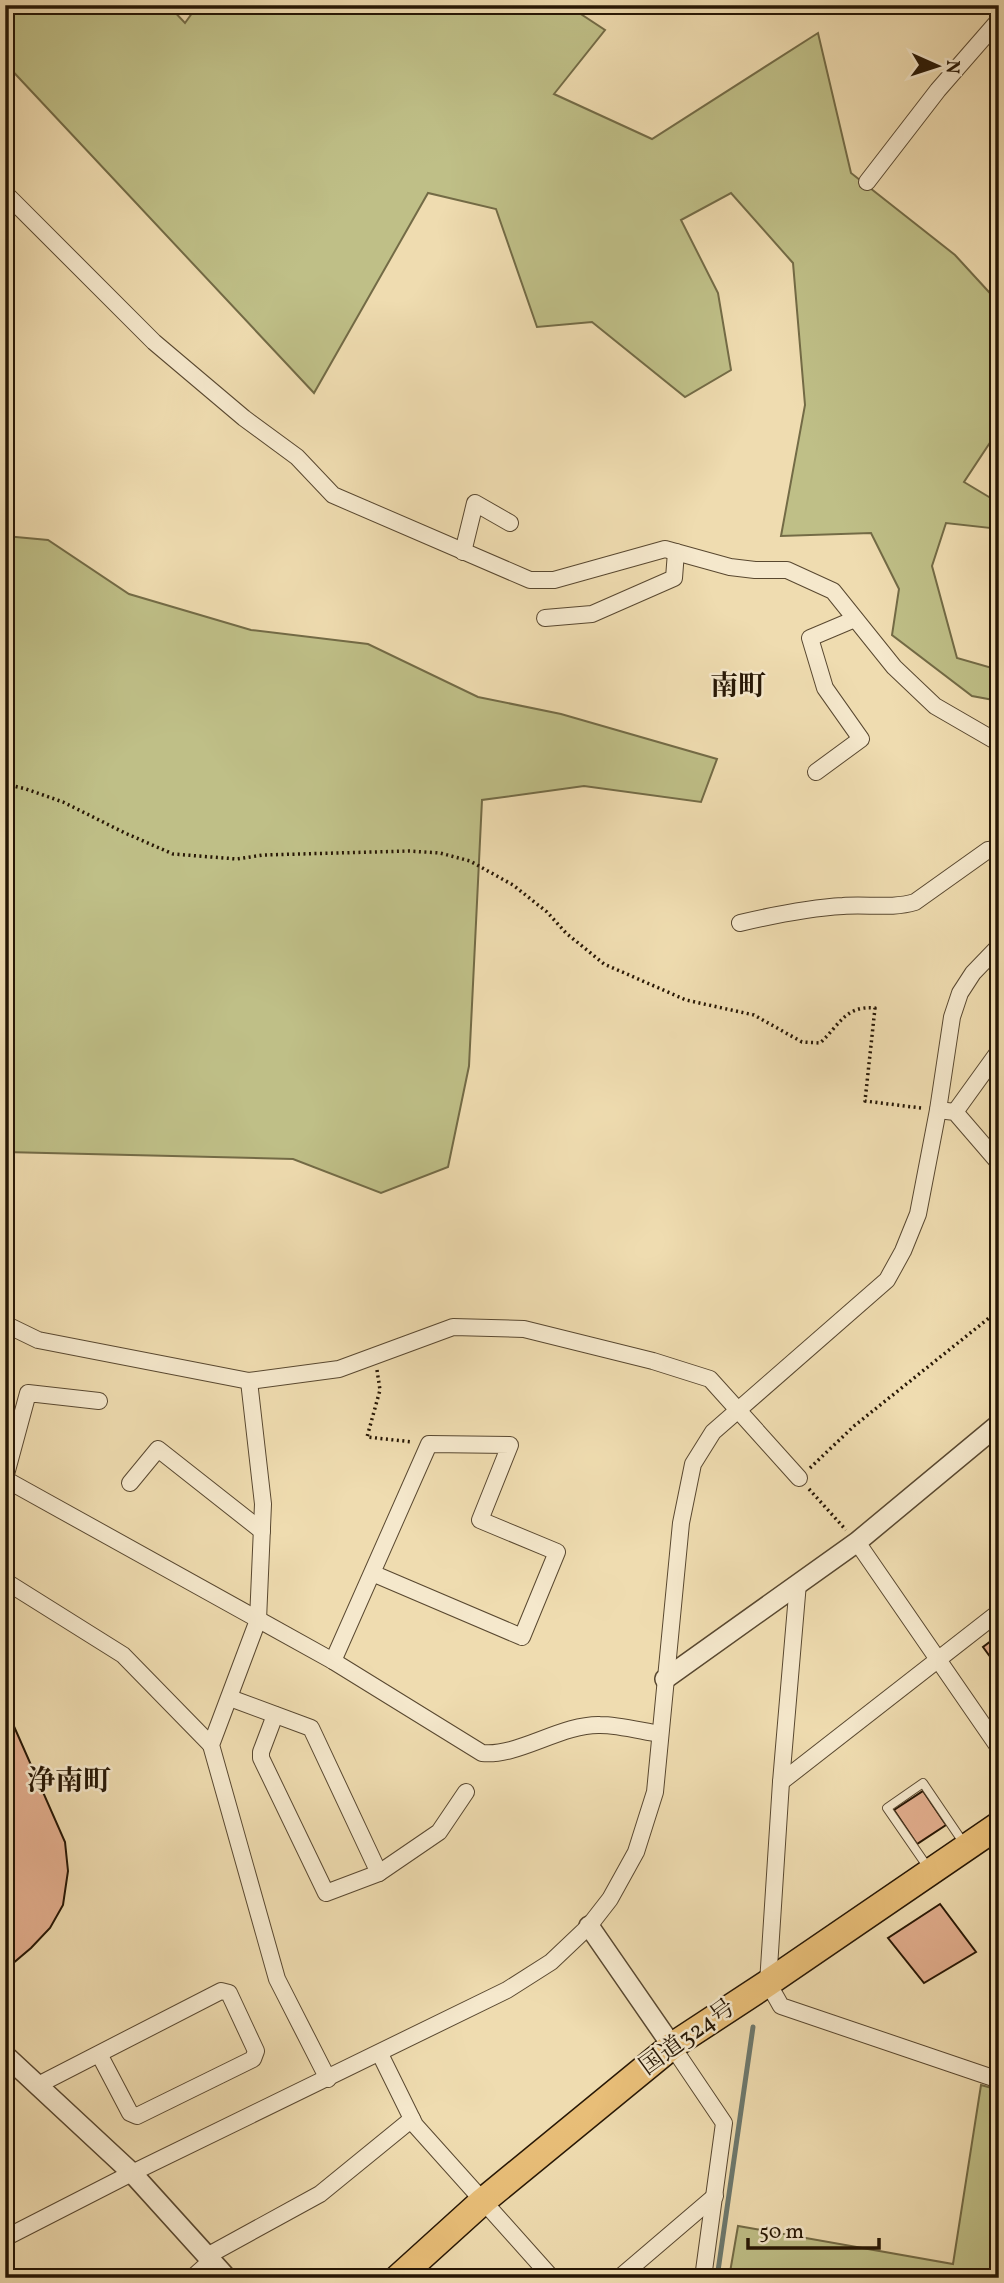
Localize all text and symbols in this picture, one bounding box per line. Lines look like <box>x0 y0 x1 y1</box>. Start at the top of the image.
north arrow <box>902 32 972 102</box>
text: N <box>939 59 965 75</box>
district label: 南町 <box>710 668 766 707</box>
district label: 浄南町 <box>27 1763 111 1802</box>
street label: 国道324号 <box>633 1992 743 2084</box>
scale bar <box>748 2206 880 2250</box>
text: 50 m <box>759 2218 804 2247</box>

